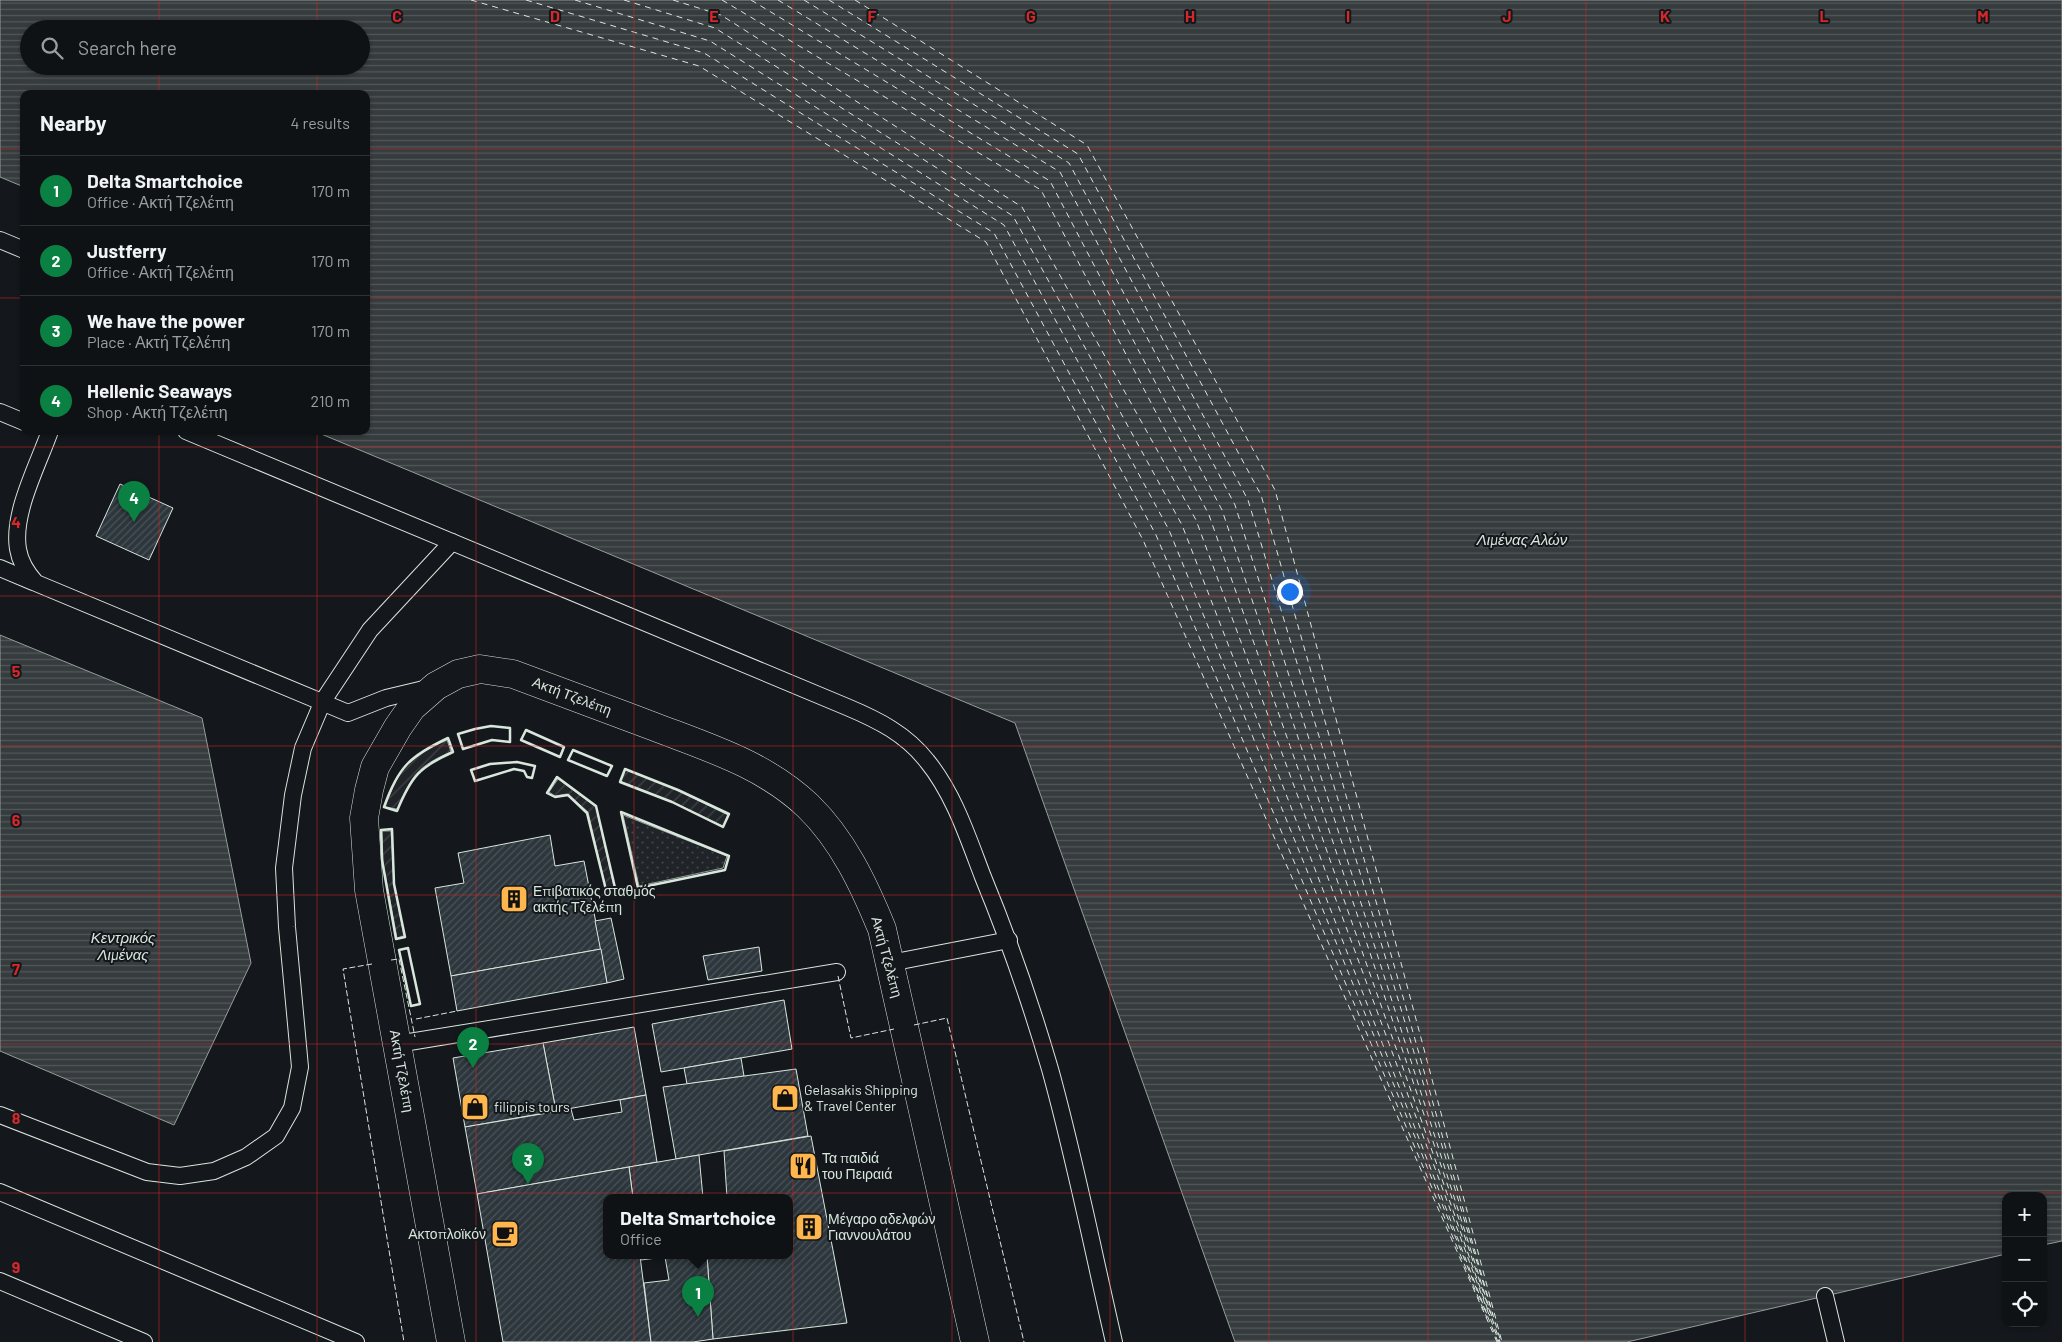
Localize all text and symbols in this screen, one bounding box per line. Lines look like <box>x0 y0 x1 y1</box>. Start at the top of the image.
text: C <box>392 6 402 25</box>
text: D <box>550 6 560 25</box>
text: E <box>709 6 719 25</box>
text: F <box>868 6 877 25</box>
text: G <box>1026 6 1036 25</box>
text: H <box>1185 6 1195 25</box>
text: I <box>1346 6 1350 25</box>
text: J <box>1502 6 1512 25</box>
text: K <box>1660 6 1670 25</box>
text: L <box>1819 6 1829 25</box>
text: M <box>1977 6 1989 25</box>
search box <box>20 20 370 75</box>
icon: search <box>38 34 66 62</box>
text: Search here <box>78 36 177 59</box>
text: Nearby <box>40 110 106 135</box>
text: 4 results <box>290 113 350 132</box>
text: Delta Smartchoice <box>87 169 243 192</box>
text: 1 <box>53 181 59 200</box>
text: 170 m <box>311 181 350 200</box>
text: Office · Ακτή Τζελέπη <box>87 192 234 211</box>
text: Justferry <box>87 239 167 262</box>
text: 2 <box>52 251 60 270</box>
text: 170 m <box>311 251 350 270</box>
text: Office · Ακτή Τζελέπη <box>87 262 234 281</box>
text: We have the power <box>87 309 245 332</box>
text: 3 <box>52 321 60 340</box>
text: 170 m <box>311 321 350 340</box>
text: Place · Ακτή Τζελέπη <box>87 332 230 351</box>
text: Hellenic Seaways <box>87 379 232 402</box>
text: 4 <box>51 391 61 410</box>
text: 210 m <box>311 391 350 410</box>
text: Shop · Ακτή Τζελέπη <box>87 402 228 421</box>
pin: 4 <box>118 481 150 522</box>
text: 4 <box>11 512 21 531</box>
water label: Λιμένας Αλών <box>1476 530 1568 548</box>
your location <box>1277 579 1303 605</box>
text: 5 <box>12 661 21 680</box>
street label: Ακτή Τζελέπη <box>530 673 614 718</box>
text: 6 <box>12 810 21 829</box>
place label: Επιβατικός σταθμός ακτής Τζελέπη <box>533 882 656 915</box>
building icon: Επιβατικός σταθμός ακτής Τζελέπη <box>499 884 529 914</box>
street label: Ακτή Τζελέπη <box>868 914 906 999</box>
water label: Κεντρικός Λιμένας <box>91 928 156 963</box>
text: 7 <box>12 959 20 978</box>
pin: 2 <box>457 1027 489 1068</box>
street label: Ακτή Τζελέπη <box>387 1028 418 1114</box>
place label: Gelasakis Shipping & Travel Center <box>804 1081 918 1114</box>
shop icon: Gelasakis Shipping & Travel Center <box>770 1083 800 1113</box>
shop icon: filippis tours <box>460 1092 490 1122</box>
place label: filippis tours <box>494 1098 570 1115</box>
text: 8 <box>12 1108 21 1127</box>
pin: 3 <box>512 1143 544 1184</box>
place label: Τα παιδιά του Πειραιά <box>822 1149 892 1182</box>
restaurant icon: Τα παιδιά του Πειραιά <box>788 1151 818 1181</box>
map controls <box>2002 1192 2047 1327</box>
button: + <box>2002 1192 2047 1237</box>
popup <box>603 1194 793 1259</box>
text: Delta Smartchoice <box>620 1206 776 1229</box>
place label: Μέγαρο αδελφών Γιαννουλάτου <box>828 1210 935 1243</box>
building icon: Μέγαρο αδελφών Γιαννουλάτου <box>794 1212 824 1242</box>
cafe icon: Ακτοπλοϊκόν <box>490 1219 520 1249</box>
place label: Ακτοπλοϊκόν <box>408 1225 486 1242</box>
text: Office <box>620 1229 662 1248</box>
button: − <box>2002 1237 2047 1282</box>
text: 9 <box>12 1257 20 1276</box>
pin: 1 <box>682 1276 714 1317</box>
button: locate <box>2002 1282 2047 1327</box>

